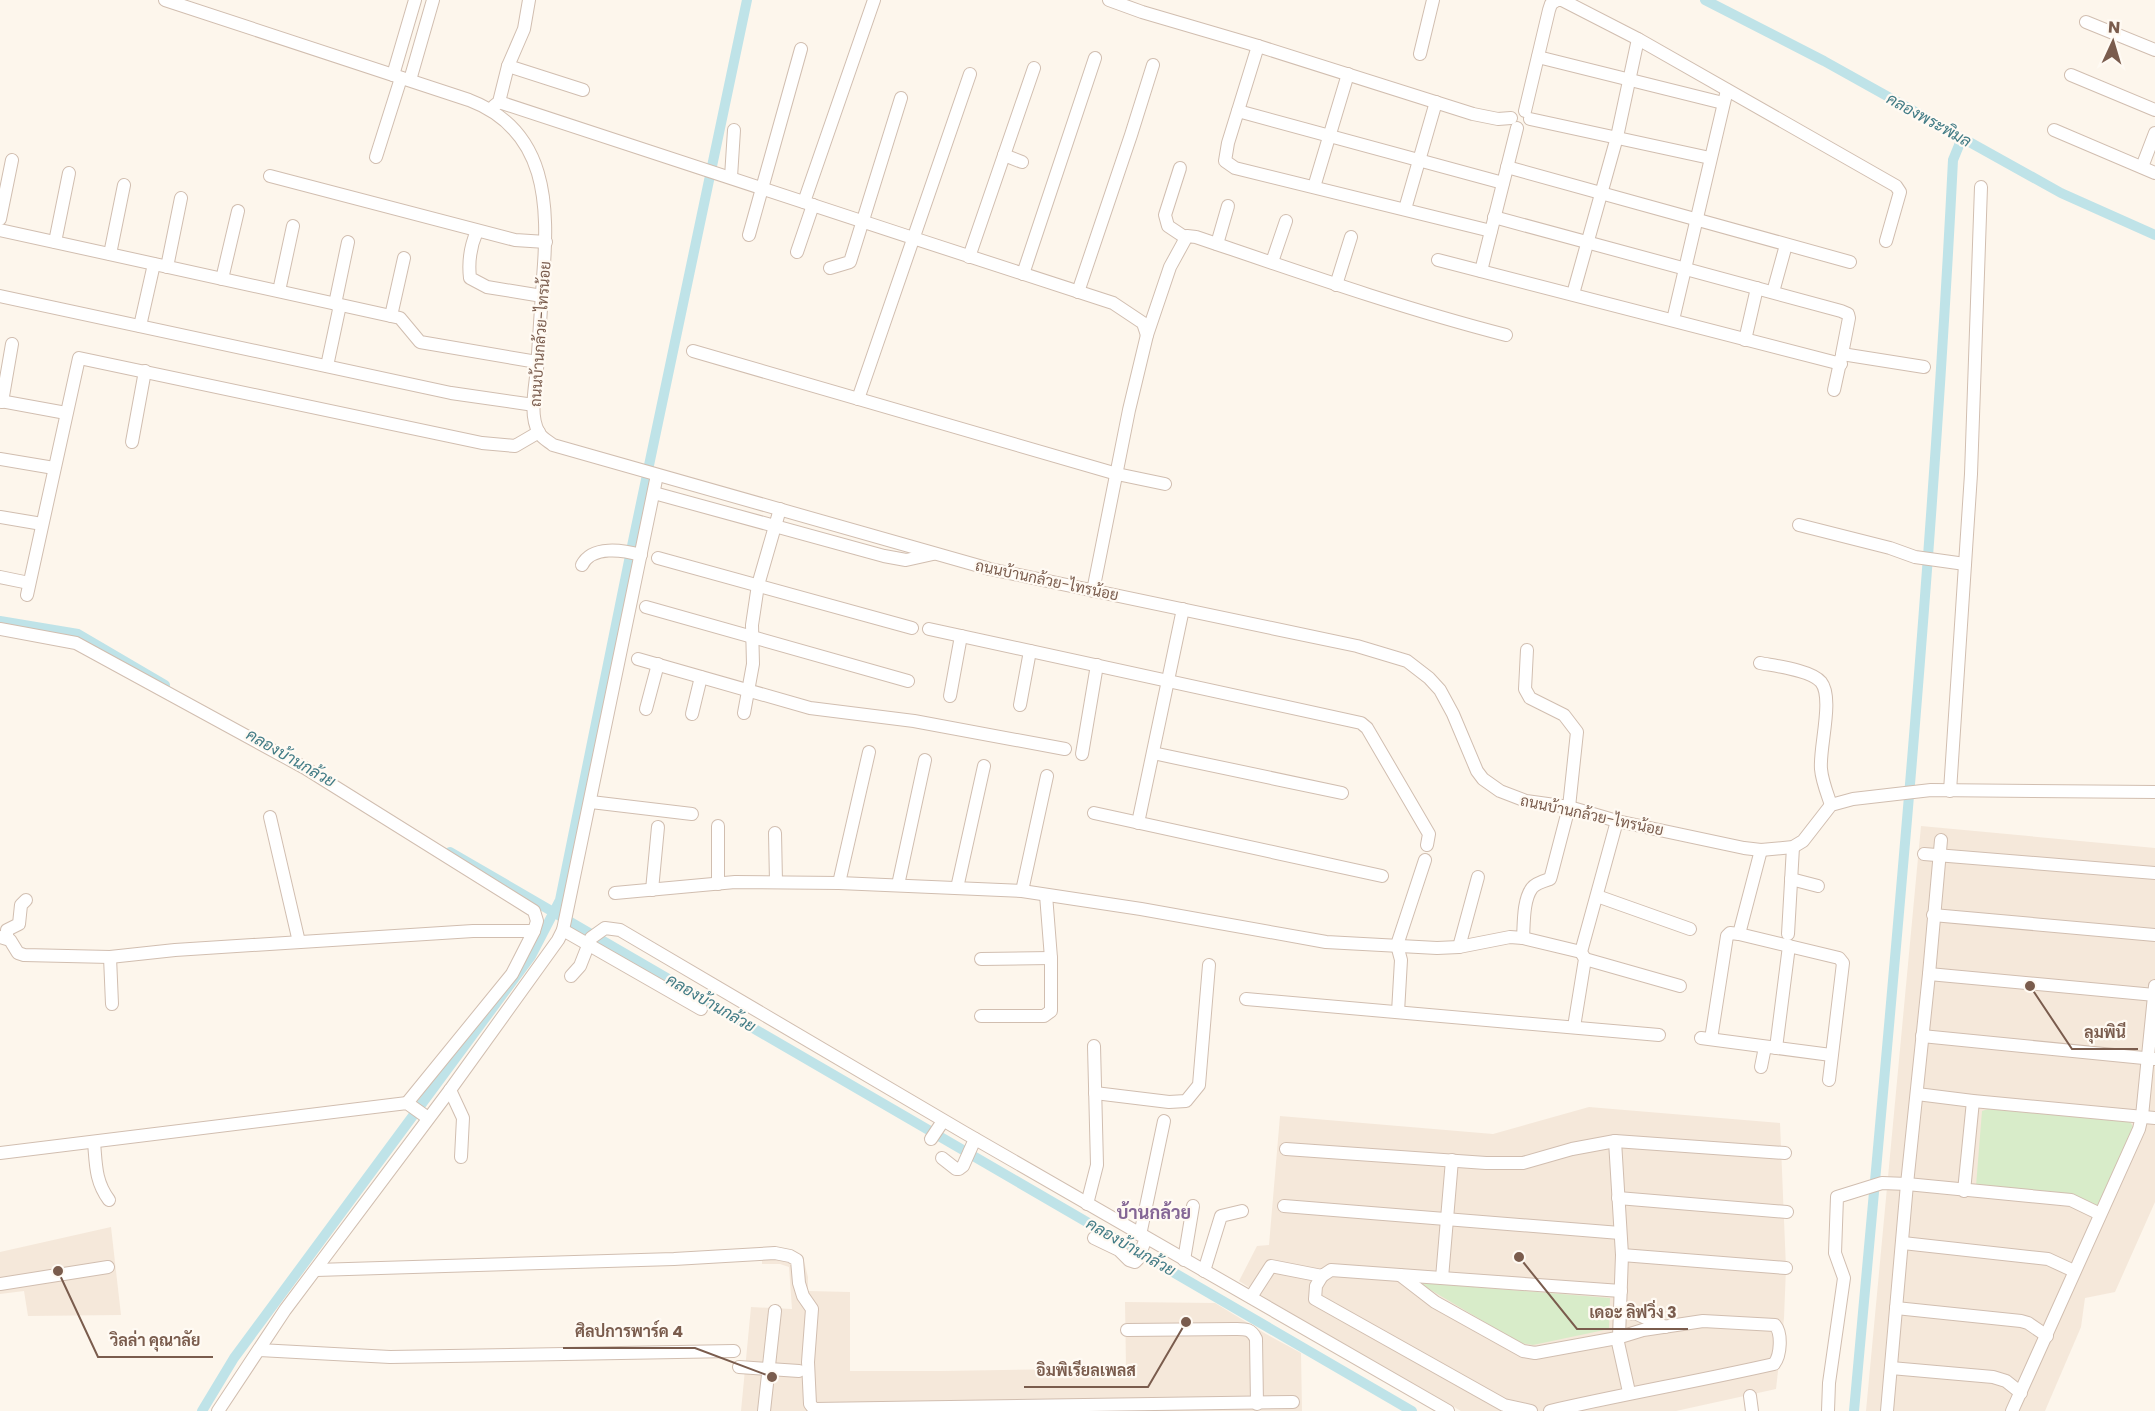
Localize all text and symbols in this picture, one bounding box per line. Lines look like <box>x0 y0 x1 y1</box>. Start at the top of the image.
north arrow <box>2083 12 2143 72</box>
text: N <box>2107 16 2121 39</box>
water label: คลองพระพิมล <box>1882 87 1976 153</box>
street label: ถนนบ้านกล้วย-ไทรน้อย <box>524 260 556 408</box>
street label: ถนนบ้านกล้วย-ไทรน้อย <box>973 555 1121 605</box>
water label: คลองบ้านกล้วย <box>242 723 340 793</box>
street label: ถนนบ้านกล้วย-ไทรน้อย <box>1518 790 1666 840</box>
water label: คลองบ้านกล้วย <box>662 968 760 1038</box>
callout: ลุมพินี <box>2072 1015 2138 1049</box>
text: ลุมพินี <box>2084 1021 2126 1044</box>
district label: บ้านกล้วย <box>1117 1200 1191 1225</box>
water label: คลองบ้านกล้วย <box>1082 1212 1180 1282</box>
callout: เดอะ ลิฟวิ่ง 3 <box>1577 1295 1688 1329</box>
text: เดอะ ลิฟวิ่ง 3 <box>1589 1299 1677 1324</box>
callout: ศิลปการพาร์ค 4 <box>563 1314 695 1348</box>
text: ศิลปการพาร์ค 4 <box>575 1320 683 1343</box>
callout: วิลล่า คุณาลัย <box>98 1323 213 1357</box>
text: วิลล่า คุณาลัย <box>109 1329 200 1352</box>
callout: อิมพิเรียลเพลส <box>1024 1353 1148 1387</box>
text: อิมพิเรียลเพลส <box>1036 1359 1136 1382</box>

